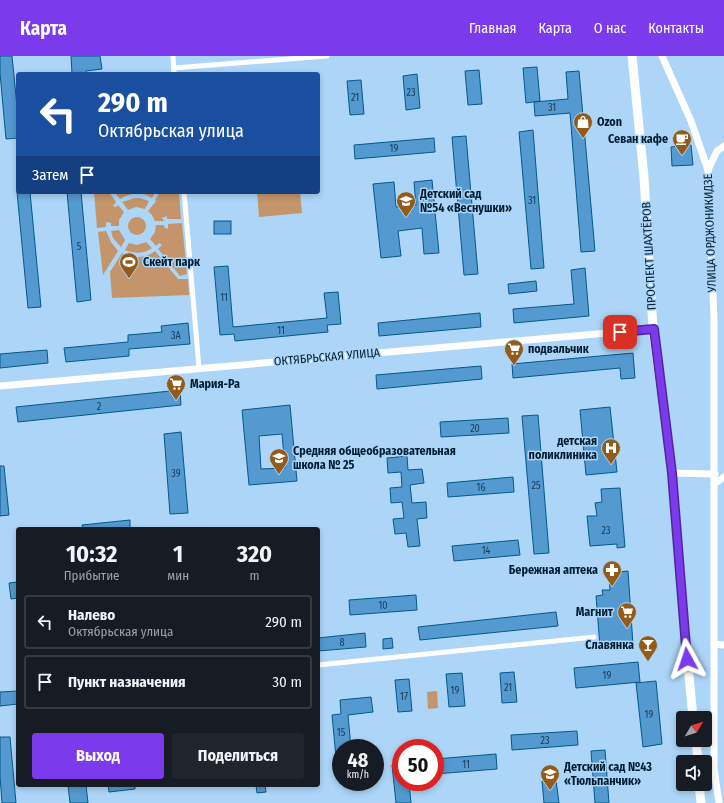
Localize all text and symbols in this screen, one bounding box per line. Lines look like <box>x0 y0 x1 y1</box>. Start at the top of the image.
text: Карта <box>20 17 67 40</box>
text: Главная <box>469 20 516 37</box>
text: Карта <box>538 20 572 37</box>
text: О нас <box>594 20 626 37</box>
text: Контакты <box>648 20 704 37</box>
text: 290 m <box>98 86 168 119</box>
house number: 23 <box>407 87 416 99</box>
icon: left <box>32 88 84 140</box>
house number: 21 <box>351 92 359 104</box>
house number: 31 <box>548 102 556 114</box>
shop icon: Ozon <box>572 111 594 139</box>
place label: Ozon <box>597 115 622 129</box>
text: Октябрьская улица <box>98 120 244 142</box>
cafe icon: Севан кафе <box>671 128 693 156</box>
place label: Севан кафе <box>608 132 668 146</box>
house number: 19 <box>390 143 399 155</box>
icon: arrive <box>76 164 98 186</box>
text: Затем <box>32 166 68 184</box>
street label: УЛИЦА ОРДЖОНИКИДЗЕ <box>701 173 719 294</box>
place label: Детский сад №54 «Веснушки» <box>419 187 512 215</box>
school or university icon: Детский сад №54 «Веснушки» <box>395 190 417 218</box>
house number: 31 <box>528 195 536 207</box>
street label: ПРОСПЕКТ ШАХТЁРОВ <box>638 201 659 311</box>
house number: 5 <box>77 241 82 253</box>
sports icon: Скейт парк <box>118 251 140 279</box>
place label: Скейт парк <box>143 255 201 269</box>
house number: 11 <box>220 292 228 304</box>
pin <box>603 315 637 349</box>
icon: arrive <box>609 321 631 343</box>
house number: 11 <box>277 325 285 337</box>
house number: 3А <box>171 330 182 342</box>
supermarket icon: подвальчик <box>503 338 525 366</box>
place label: подвальчик <box>528 342 590 356</box>
street label: ОКТЯБРЬСКАЯ УЛИЦА <box>273 345 381 369</box>
supermarket icon: Мария-Ра <box>165 373 187 401</box>
place label: Мария-Ра <box>190 377 240 391</box>
house number: 2 <box>97 401 102 413</box>
house number: 20 <box>470 423 480 435</box>
place label: детская поликлиника <box>529 434 597 462</box>
hospital icon: детская поликлиника <box>600 437 622 465</box>
place label: Средняя общеобразовательная школа № 25 <box>293 444 456 472</box>
school or university icon: Средняя общеобразовательная школа № 25 <box>268 447 290 475</box>
house number: 39 <box>171 468 181 480</box>
house number: 25 <box>532 480 541 492</box>
house number: 16 <box>477 482 485 494</box>
house number: 23 <box>602 525 611 537</box>
text: 10:32 <box>66 540 117 568</box>
text: 1 <box>173 540 183 568</box>
text: 320 <box>237 540 272 568</box>
house number: 14 <box>482 545 491 557</box>
pharmacy icon: Бережная аптека <box>601 559 623 587</box>
place label: Бережная аптека <box>509 563 598 577</box>
text: Прибытие <box>64 568 120 583</box>
text: мин <box>167 568 189 583</box>
text: m <box>250 568 260 583</box>
house number: 10 <box>378 600 388 612</box>
supermarket icon: Магнит <box>616 601 638 629</box>
place label: Магнит <box>576 605 614 619</box>
text: Налево <box>68 606 115 624</box>
icon: left <box>34 611 56 633</box>
text: 290 m <box>265 613 302 631</box>
text: Октябрьская улица <box>68 624 173 639</box>
bar icon: Славянка <box>637 634 659 662</box>
house number: 8 <box>340 637 345 649</box>
place label: Славянка <box>585 638 634 652</box>
position arrow <box>666 638 708 680</box>
house number: 19 <box>603 670 612 682</box>
icon: arrive <box>34 671 56 693</box>
text: Пункт назначения <box>68 673 186 691</box>
text: 30 m <box>272 673 302 691</box>
house number: 21 <box>504 682 512 694</box>
house number: 19 <box>451 685 460 697</box>
house number: 17 <box>400 691 408 703</box>
house number: 19 <box>645 709 654 721</box>
north arrow <box>676 711 712 747</box>
map controls <box>676 711 712 791</box>
house number: 15 <box>337 727 346 739</box>
button: Выход <box>32 733 164 779</box>
button: Поделиться <box>172 733 304 779</box>
house number: 23 <box>541 735 550 747</box>
speed limit sign: 50 <box>392 739 444 791</box>
text: 48 <box>348 748 368 772</box>
button: sound <box>676 755 712 791</box>
house number: 11 <box>462 759 470 771</box>
place label: Детский сад №43 «Тюльпанчик» <box>563 760 652 788</box>
school or university icon: Детский сад №43 «Тюльпанчик» <box>539 763 561 791</box>
text: km/h <box>347 769 369 781</box>

